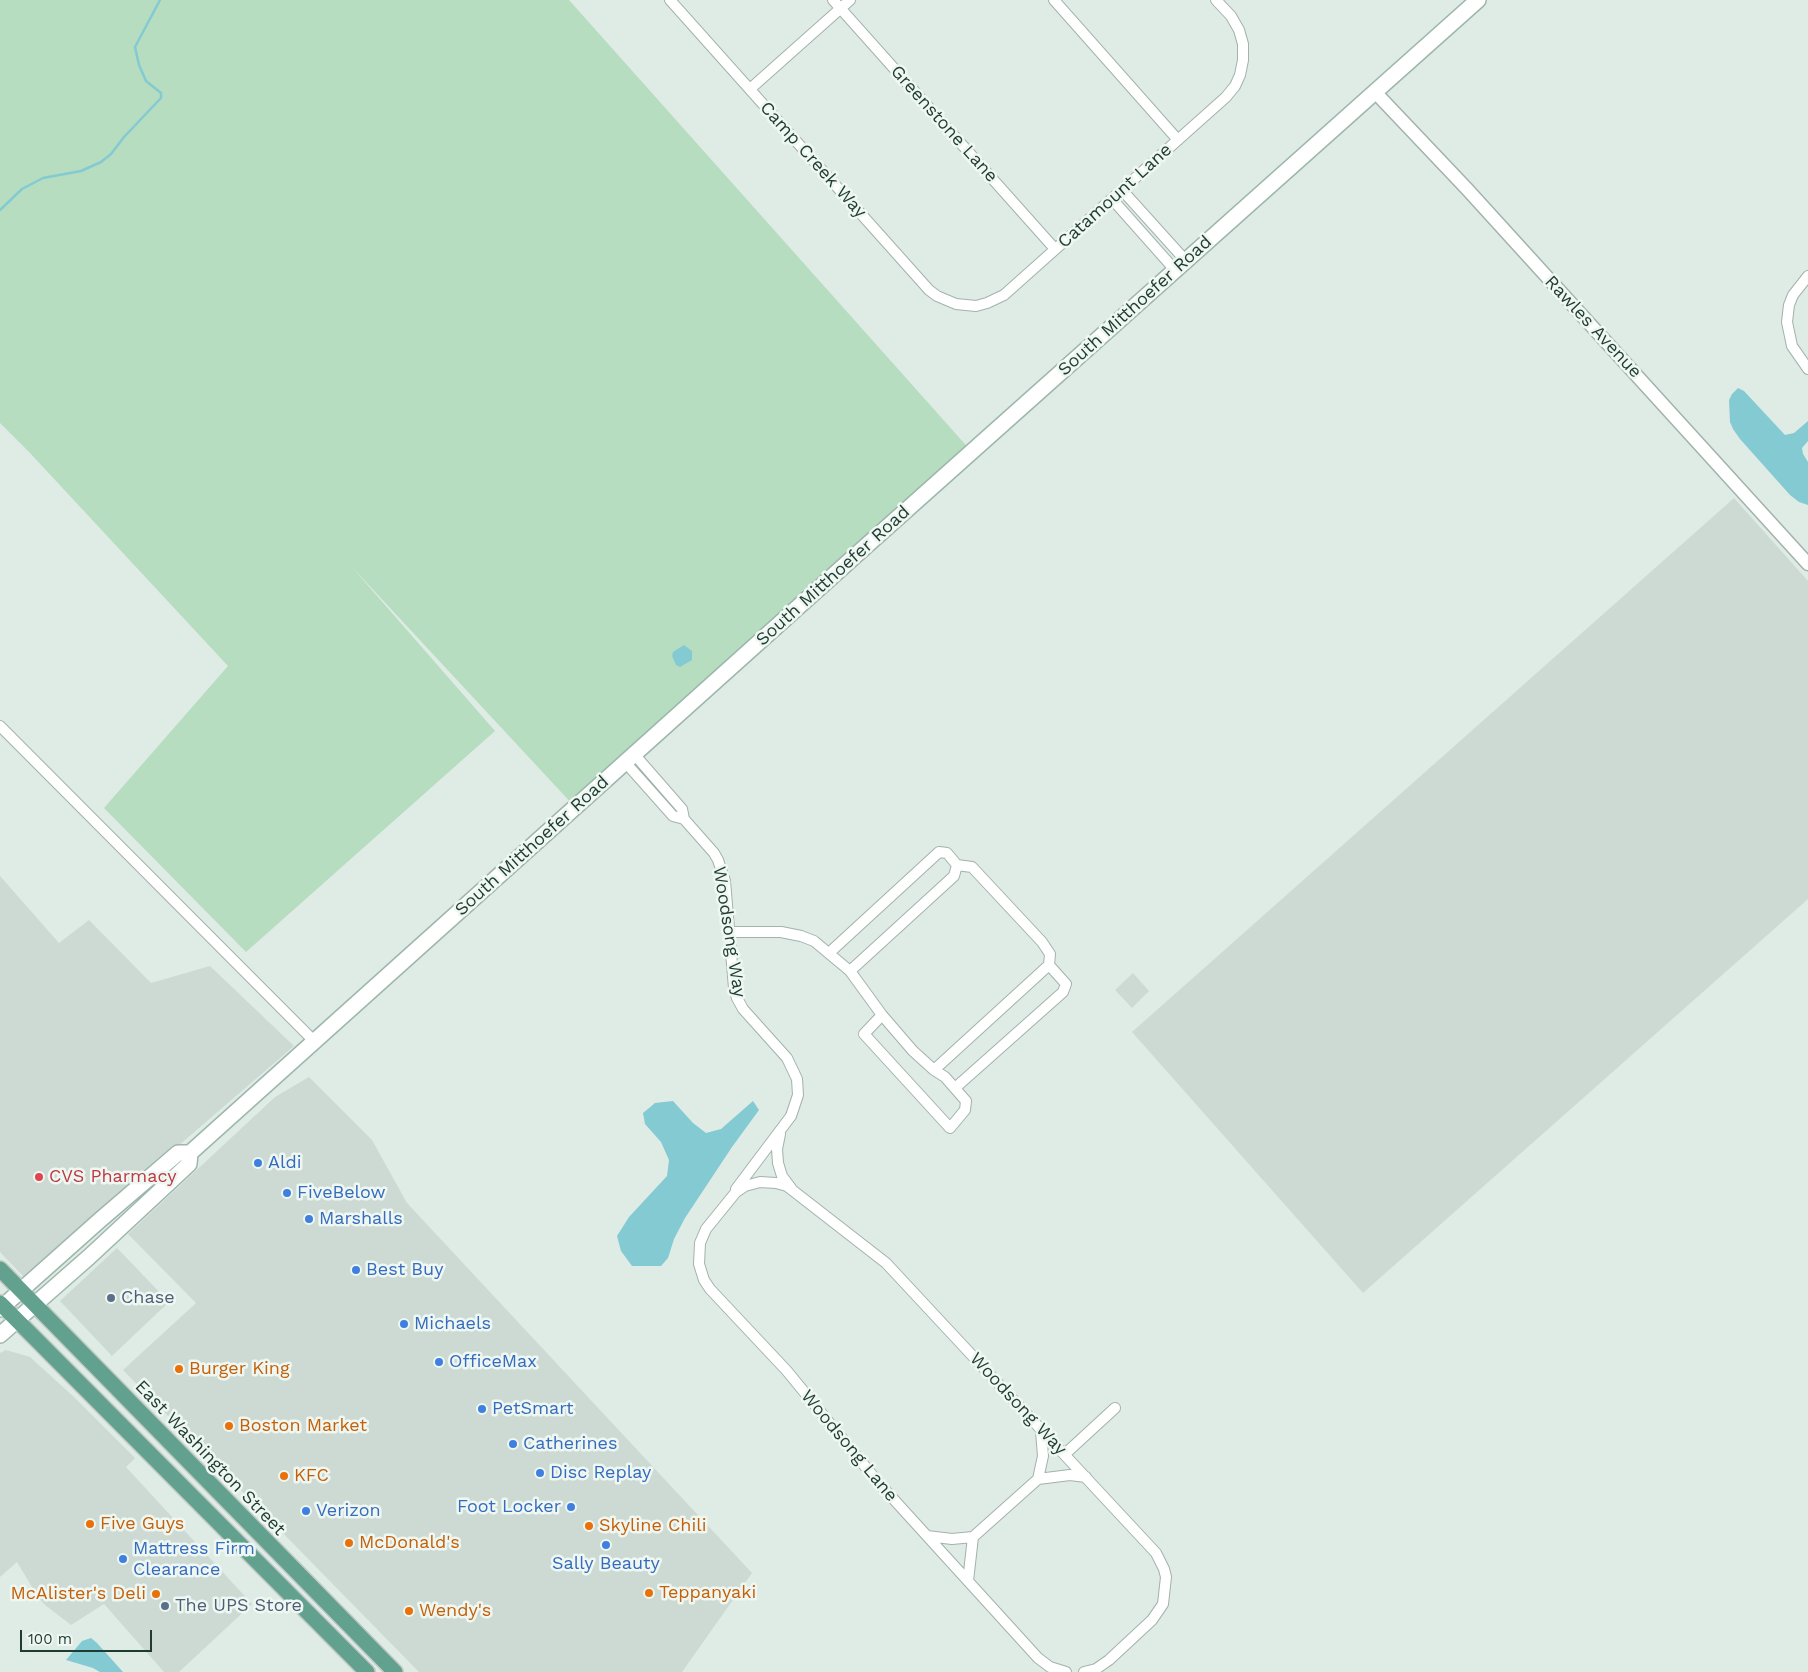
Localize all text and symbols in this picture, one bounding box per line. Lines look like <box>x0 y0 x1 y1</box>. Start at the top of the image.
street label: Greenstone Lane <box>886 61 1002 187</box>
street label: Camp Creek Way <box>755 97 871 223</box>
street label: Catamount Lane <box>1053 139 1177 253</box>
street label: South Mitthoefer Road <box>1054 231 1216 381</box>
street label: Rawles Avenue <box>1540 271 1646 383</box>
street label: South Mitthoefer Road <box>752 501 914 651</box>
street label: South Mitthoefer Road <box>451 771 613 921</box>
street label: Woodsong Way <box>708 865 750 999</box>
place label: Aldi <box>268 1152 301 1174</box>
marker: Aldi <box>252 1157 264 1169</box>
place label: CVS Pharmacy <box>49 1166 176 1188</box>
marker: CVS Pharmacy <box>33 1171 45 1183</box>
place label: FiveBelow <box>297 1182 386 1204</box>
marker: FiveBelow <box>281 1187 293 1199</box>
place label: Marshalls <box>319 1208 403 1230</box>
marker: Marshalls <box>303 1213 315 1225</box>
place label: Best Buy <box>366 1259 443 1281</box>
marker: Best Buy <box>350 1264 362 1276</box>
place label: Chase <box>121 1287 175 1309</box>
marker: Chase <box>105 1292 117 1304</box>
place label: Michaels <box>414 1313 491 1335</box>
marker: Michaels <box>398 1318 410 1330</box>
street label: Woodsong Way <box>965 1348 1071 1460</box>
place label: OfficeMax <box>449 1351 537 1373</box>
marker: OfficeMax <box>433 1356 445 1368</box>
place label: Burger King <box>189 1358 290 1380</box>
marker: Burger King <box>173 1363 185 1375</box>
street label: East Washington Street <box>130 1376 290 1540</box>
street label: Woodsong Lane <box>796 1386 902 1506</box>
place label: PetSmart <box>492 1398 574 1420</box>
marker: PetSmart <box>476 1403 488 1415</box>
place label: Boston Market <box>239 1415 367 1437</box>
marker: Boston Market <box>223 1420 235 1432</box>
place label: Catherines <box>523 1433 617 1455</box>
marker: Catherines <box>507 1438 519 1450</box>
place label: Disc Replay <box>550 1462 651 1484</box>
place label: KFC <box>294 1465 329 1487</box>
marker: Disc Replay <box>534 1467 546 1479</box>
marker: KFC <box>278 1470 290 1482</box>
place label: Foot Locker <box>457 1496 561 1518</box>
place label: Verizon <box>316 1500 381 1522</box>
marker: Foot Locker <box>565 1501 577 1513</box>
marker: Verizon <box>300 1505 312 1517</box>
place label: Five Guys <box>100 1513 184 1535</box>
place label: Skyline Chili <box>599 1515 707 1537</box>
marker: Five Guys <box>84 1518 96 1530</box>
marker: Skyline Chili <box>583 1520 595 1532</box>
place label: McDonald's <box>359 1532 460 1554</box>
marker: McDonald's <box>343 1537 355 1549</box>
place label: Mattress Firm Clearance <box>133 1538 255 1580</box>
marker: Sally Beauty <box>600 1539 612 1551</box>
marker: Mattress Firm Clearance <box>117 1553 129 1565</box>
place label: Sally Beauty <box>552 1553 660 1575</box>
place label: Teppanyaki <box>659 1582 756 1604</box>
place label: McAlister's Deli <box>10 1583 146 1605</box>
marker: Teppanyaki <box>643 1587 655 1599</box>
marker: McAlister's Deli <box>150 1588 162 1600</box>
place label: The UPS Store <box>175 1595 302 1617</box>
marker: The UPS Store <box>159 1600 171 1612</box>
place label: Wendy's <box>419 1600 491 1622</box>
marker: Wendy's <box>403 1605 415 1617</box>
scale bar <box>22 1620 155 1652</box>
text: 100 m <box>28 1630 72 1648</box>

